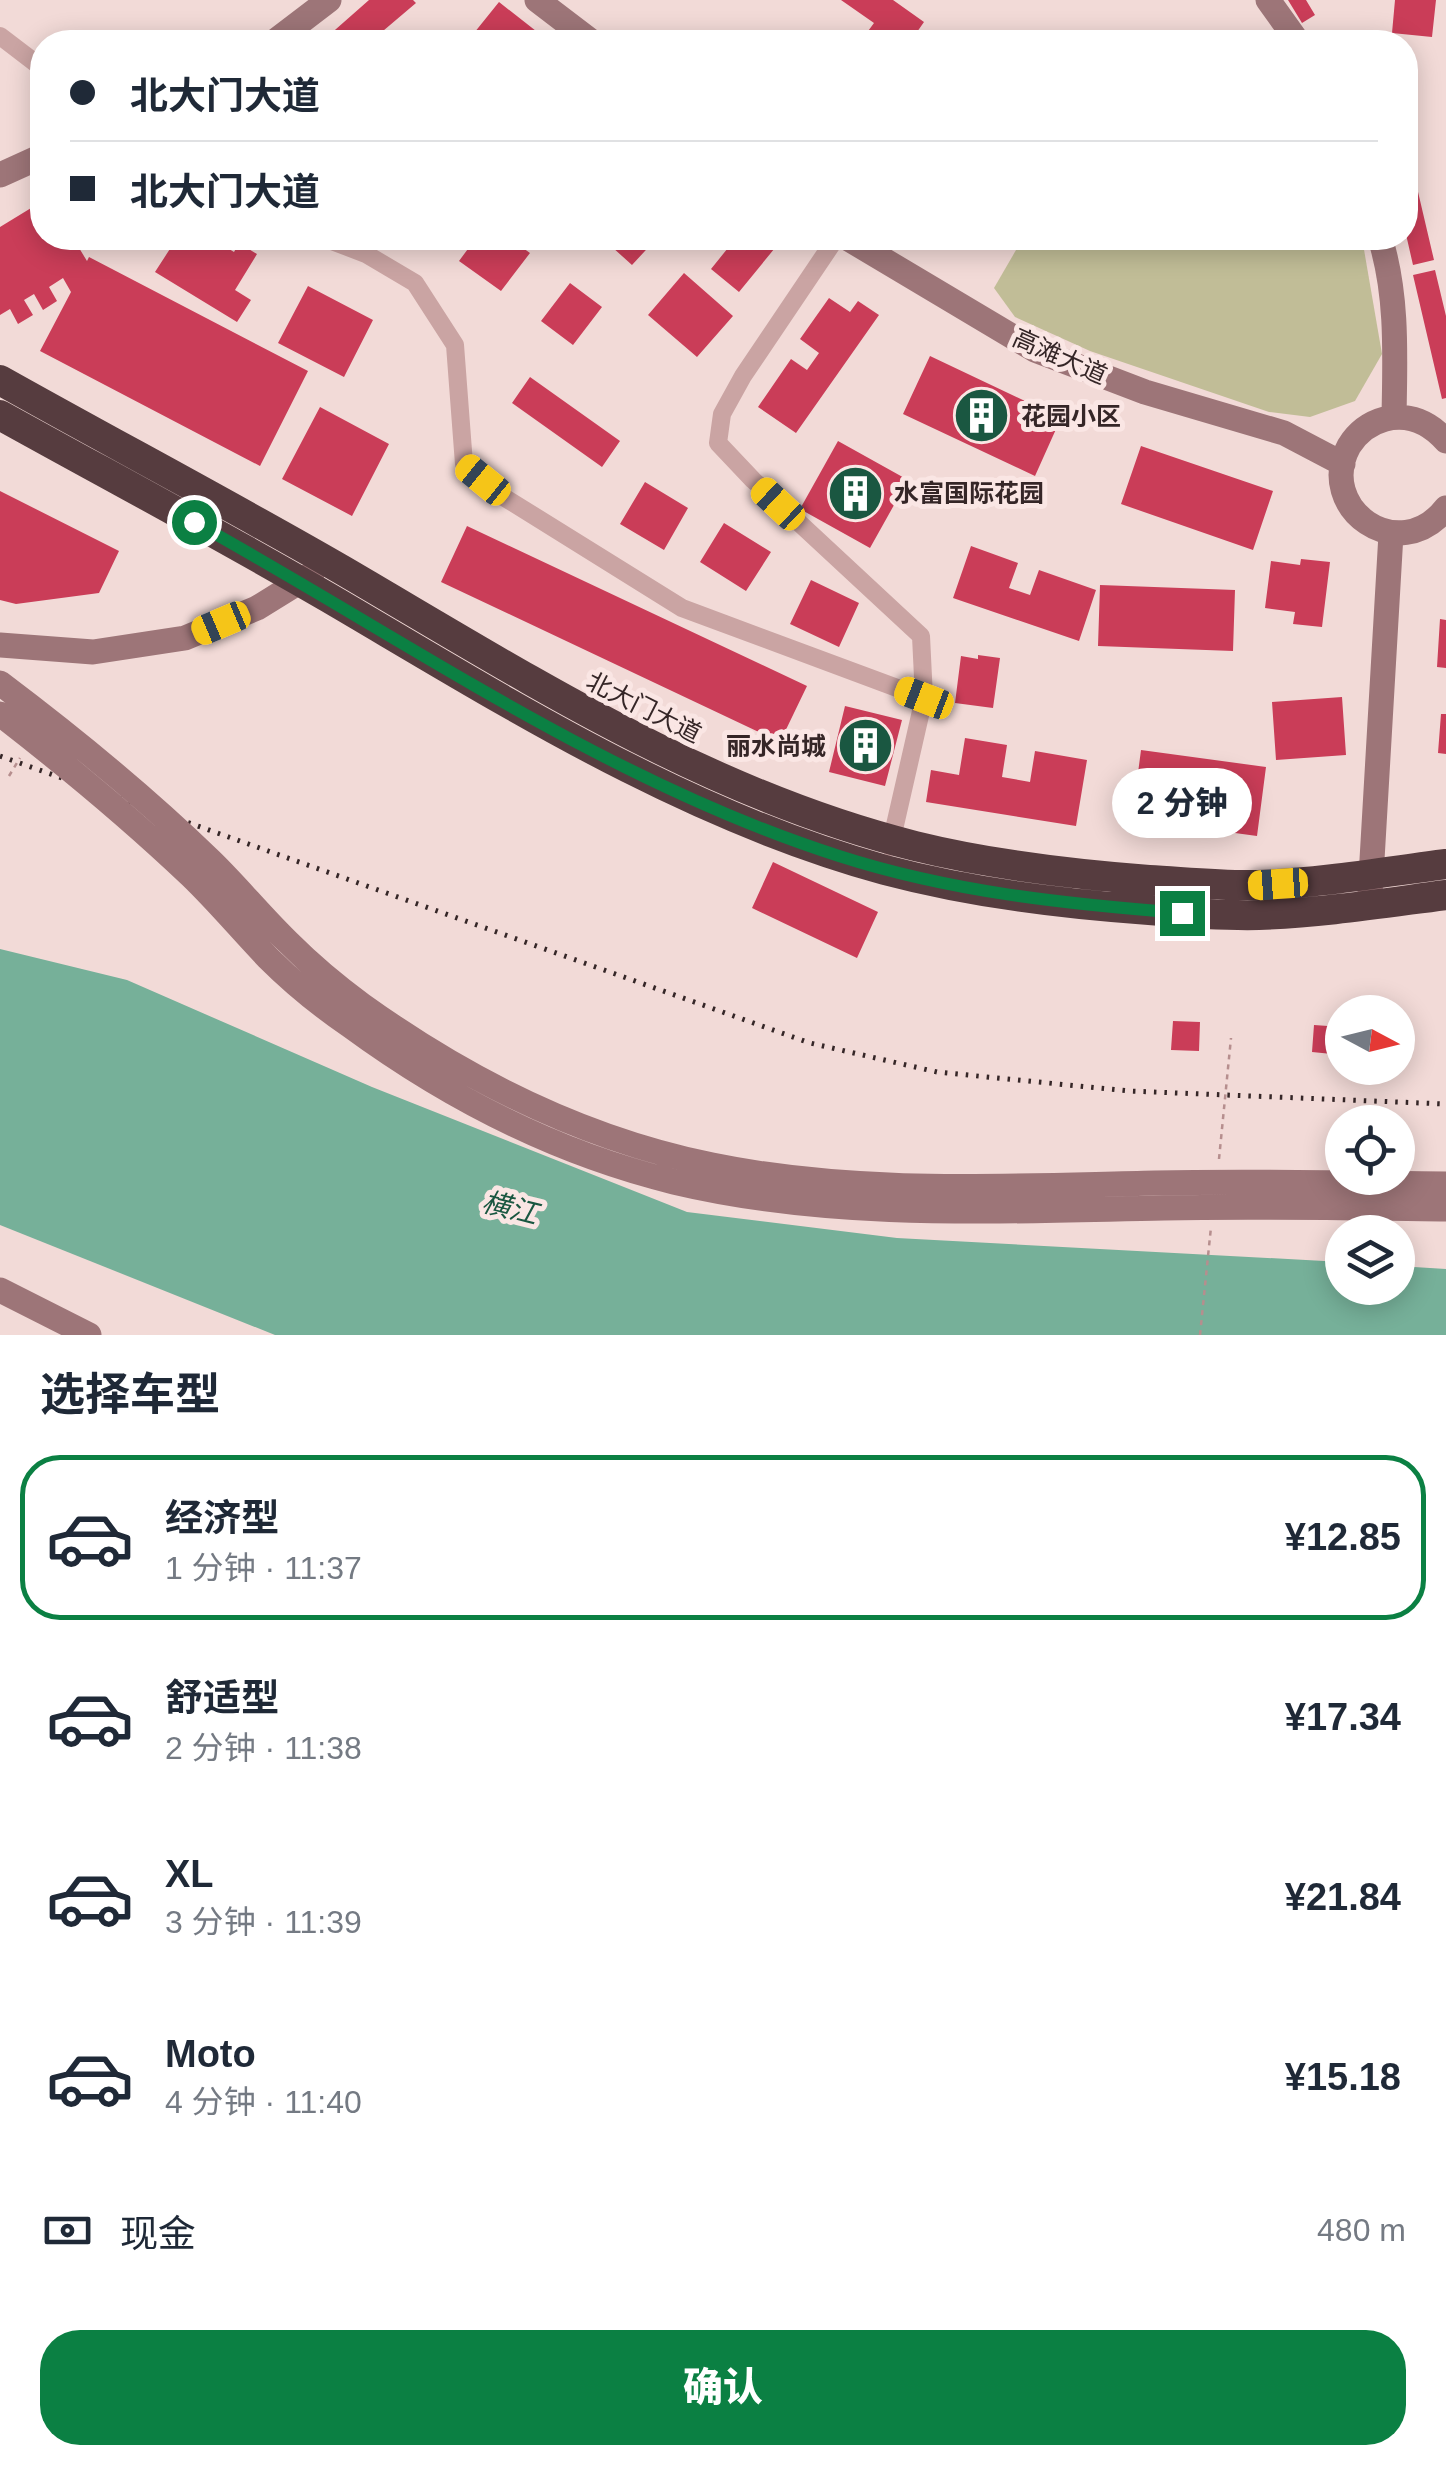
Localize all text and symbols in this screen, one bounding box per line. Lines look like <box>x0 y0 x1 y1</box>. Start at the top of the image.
text: 北大门大道 <box>130 75 320 117</box>
text: 北大门大道 <box>130 171 320 213</box>
street label: 高滩大道 <box>1009 323 1111 389</box>
building icon: 花园小区 <box>952 386 1012 446</box>
place label: 花园小区 <box>1021 402 1121 430</box>
car <box>450 449 516 511</box>
building icon: 水富国际花园 <box>825 463 885 523</box>
car <box>746 473 810 535</box>
place label: 水富国际花园 <box>894 479 1044 507</box>
route start <box>172 500 217 545</box>
car <box>188 597 254 649</box>
street label: 北大门大道 <box>582 666 706 748</box>
car <box>891 673 957 723</box>
building icon: 丽水尚城 <box>835 716 895 776</box>
place label: 丽水尚城 <box>726 732 826 760</box>
callout: 2 分钟 <box>1112 768 1252 838</box>
text: 2 分钟 <box>1137 785 1227 821</box>
car <box>1247 867 1309 901</box>
route end <box>1160 891 1205 936</box>
north arrow <box>1325 995 1415 1085</box>
map controls <box>1325 995 1415 1305</box>
button: locate <box>1325 1105 1415 1195</box>
water label: 横江 <box>479 1186 544 1231</box>
button: layers <box>1325 1215 1415 1305</box>
text: 选择车型 <box>40 1369 220 1420</box>
icon: car <box>45 1493 135 1583</box>
text: 经济型 <box>165 1497 279 1539</box>
text: ¥12.85 <box>1285 1516 1401 1558</box>
text: 1 分钟 · 11:37 <box>165 1550 362 1586</box>
icon: car <box>45 1673 135 1763</box>
text: 舒适型 <box>165 1677 279 1719</box>
text: ¥17.34 <box>1285 1696 1401 1738</box>
text: 2 分钟 · 11:38 <box>165 1730 362 1766</box>
icon: car <box>45 1853 135 1943</box>
text: XL <box>165 1853 214 1895</box>
text: ¥21.84 <box>1285 1876 1401 1918</box>
text: 3 分钟 · 11:39 <box>165 1904 362 1940</box>
icon: car <box>45 2033 135 2123</box>
text: Moto <box>165 2033 256 2075</box>
text: ¥15.18 <box>1285 2056 1401 2098</box>
text: 4 分钟 · 11:40 <box>165 2084 362 2120</box>
icon: cash <box>40 2203 95 2258</box>
text: 480 m <box>1317 2212 1406 2248</box>
text: 现金 <box>120 2213 196 2255</box>
button: 确认 <box>40 2330 1406 2445</box>

